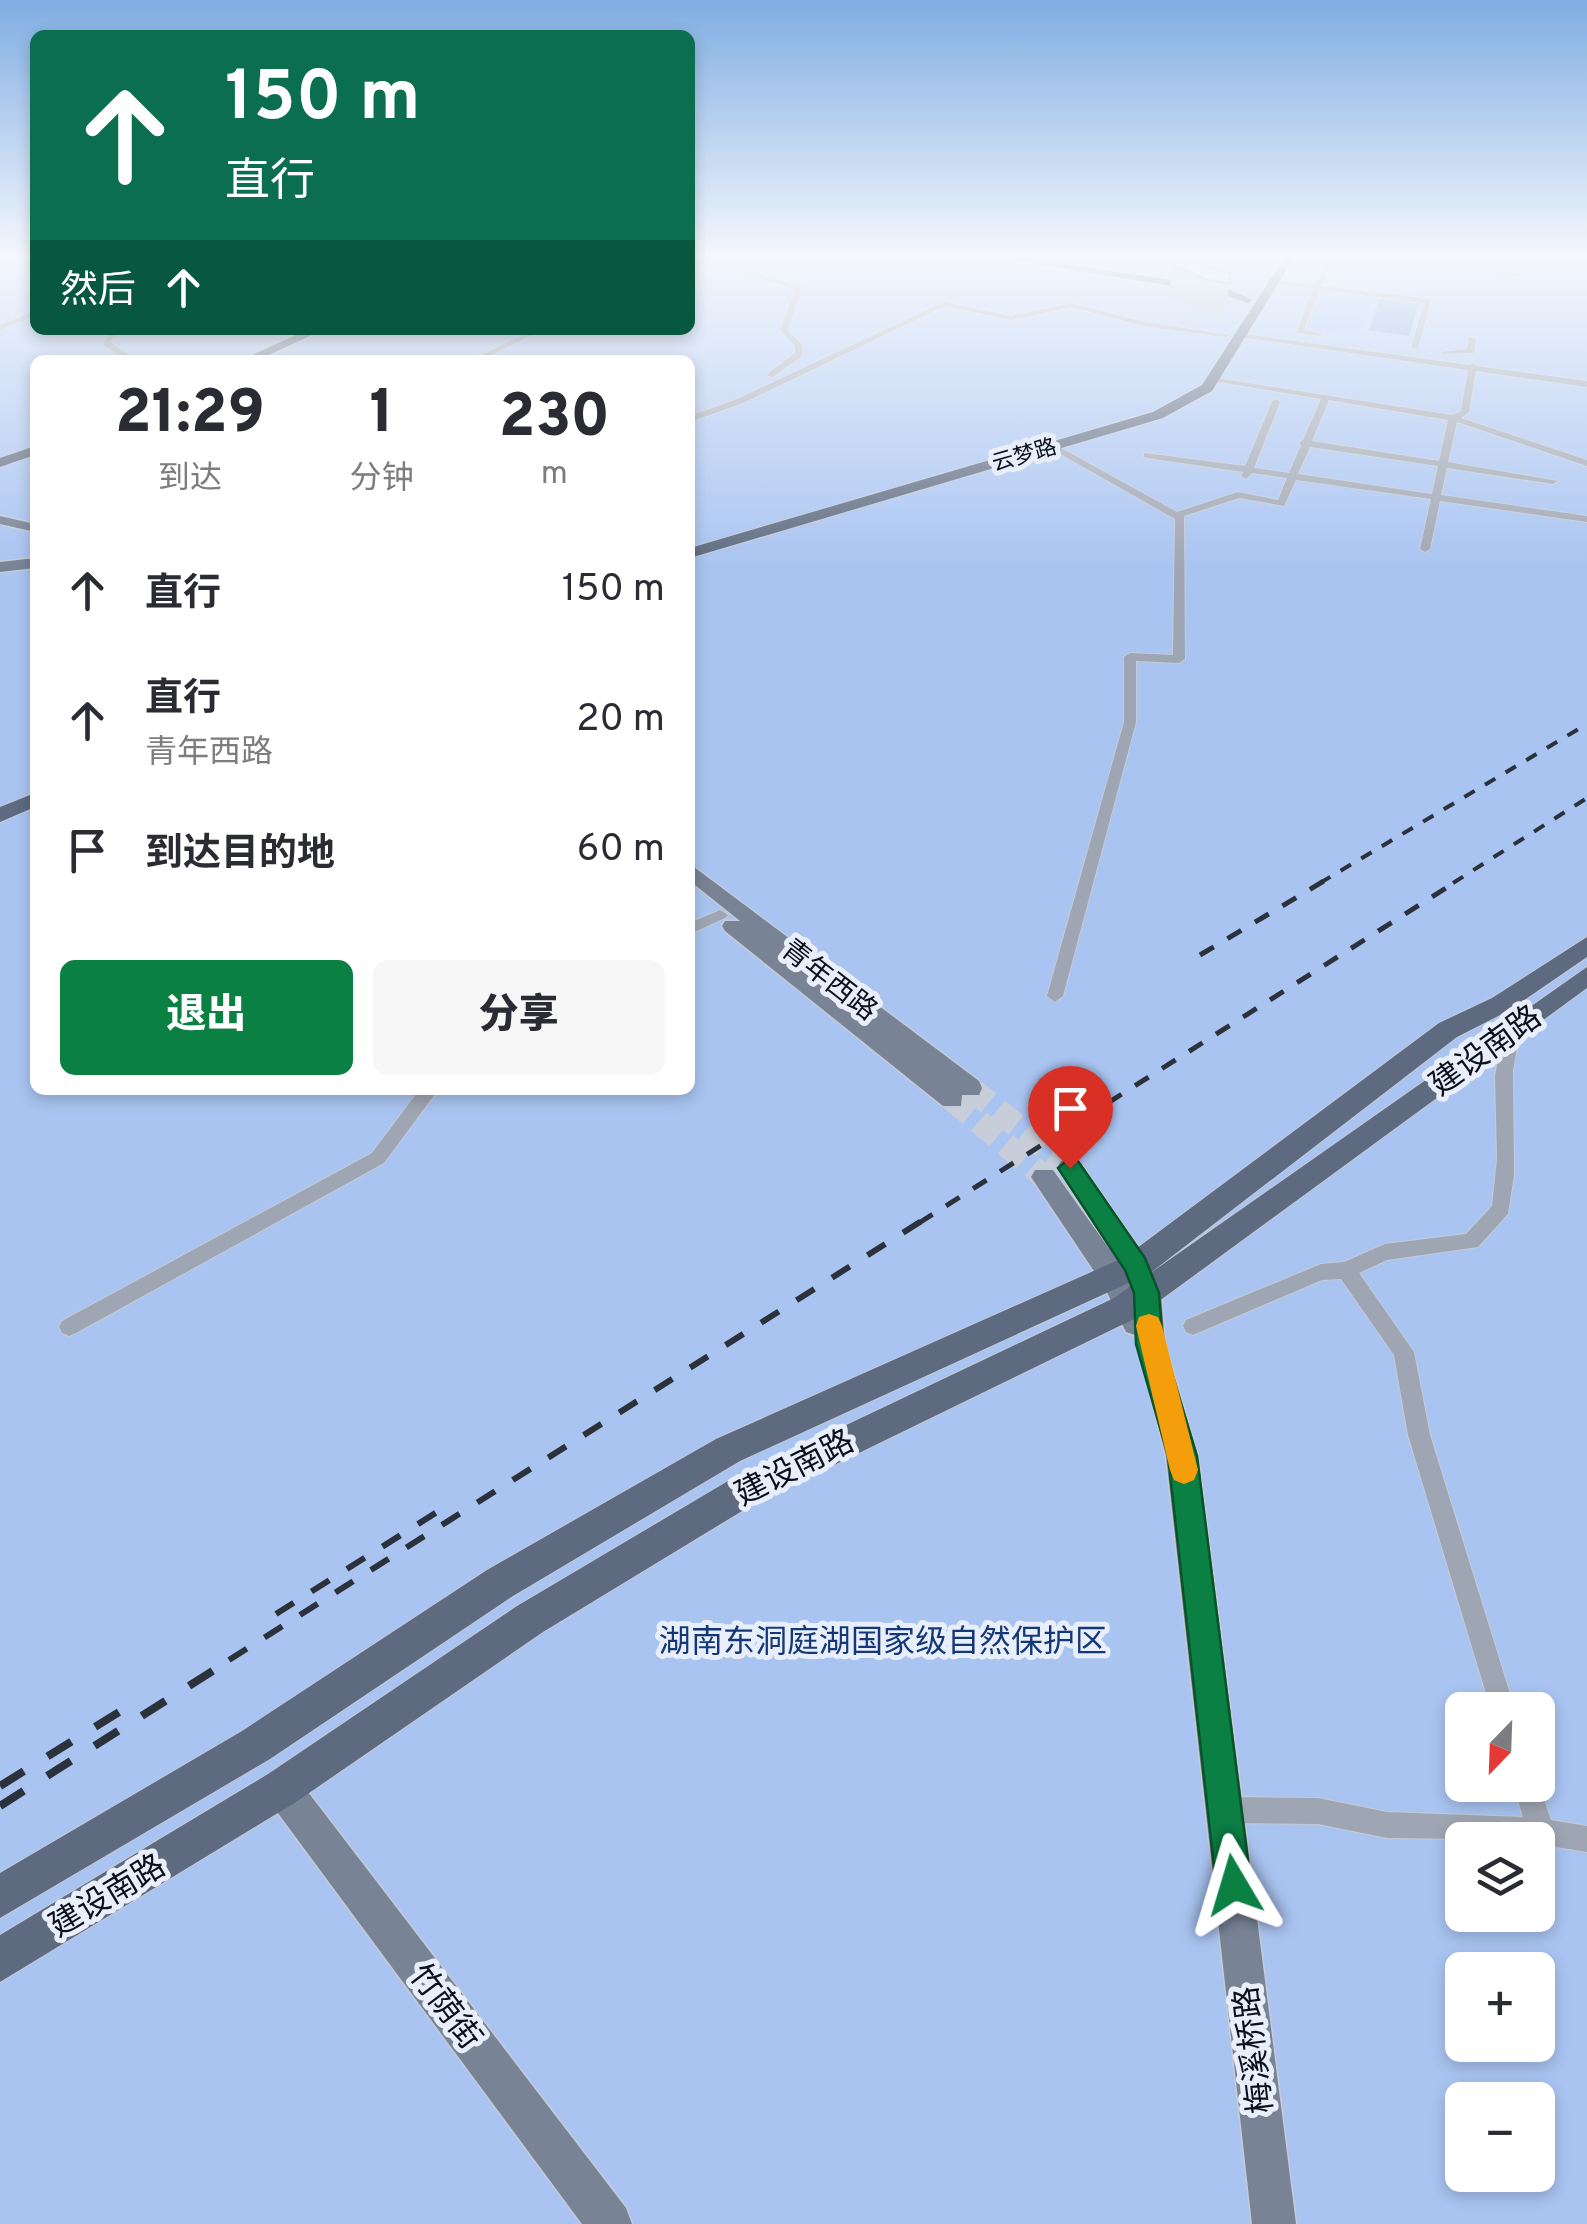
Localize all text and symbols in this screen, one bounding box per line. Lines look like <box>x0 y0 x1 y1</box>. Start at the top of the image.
text: 150 m <box>225 56 420 145</box>
icon: ahead <box>60 70 190 200</box>
text: 直行 <box>225 155 315 212</box>
icon: ahead <box>156 260 211 315</box>
text: 然后 <box>60 268 136 317</box>
text: 21:29 <box>115 378 265 454</box>
text: 1 <box>370 378 394 454</box>
text: 230 <box>499 382 610 458</box>
street label: 云梦路 <box>989 434 1060 478</box>
text: m <box>541 455 568 495</box>
text: 到达 <box>158 460 222 500</box>
text: 分钟 <box>350 460 414 500</box>
icon: ahead <box>60 563 115 618</box>
text: 150 m <box>562 566 665 615</box>
text: 直行 <box>145 571 221 620</box>
text: 直行 <box>145 676 221 725</box>
icon: ahead <box>60 693 115 748</box>
text: 20 m <box>576 696 665 745</box>
text: 青年西路 <box>145 734 273 774</box>
icon: arrive <box>60 823 115 878</box>
text: 60 m <box>577 826 665 875</box>
text: 到达目的地 <box>145 831 335 880</box>
street label: 青年西路 <box>773 933 883 1030</box>
button: 退出 <box>60 960 353 1075</box>
button: 分享 <box>373 960 665 1075</box>
street label: 建设南路 <box>1423 999 1550 1106</box>
pin <box>1028 1066 1113 1169</box>
icon: arrive <box>1043 1081 1098 1136</box>
street label: 建设南路 <box>729 1423 861 1517</box>
park label: 湖南东洞庭湖国家级自然保护区 <box>659 1624 1107 1664</box>
north arrow <box>1445 1692 1555 1802</box>
map controls <box>1445 1692 1555 2192</box>
button: layers <box>1445 1822 1555 1932</box>
position arrow <box>1182 1833 1286 1937</box>
street label: 建设南路 <box>43 1847 174 1948</box>
button: + <box>1445 1952 1555 2062</box>
street label: 竹荫街 <box>399 1957 488 2058</box>
street label: 梅溪桥路 <box>1228 1984 1284 2116</box>
button: − <box>1445 2082 1555 2192</box>

